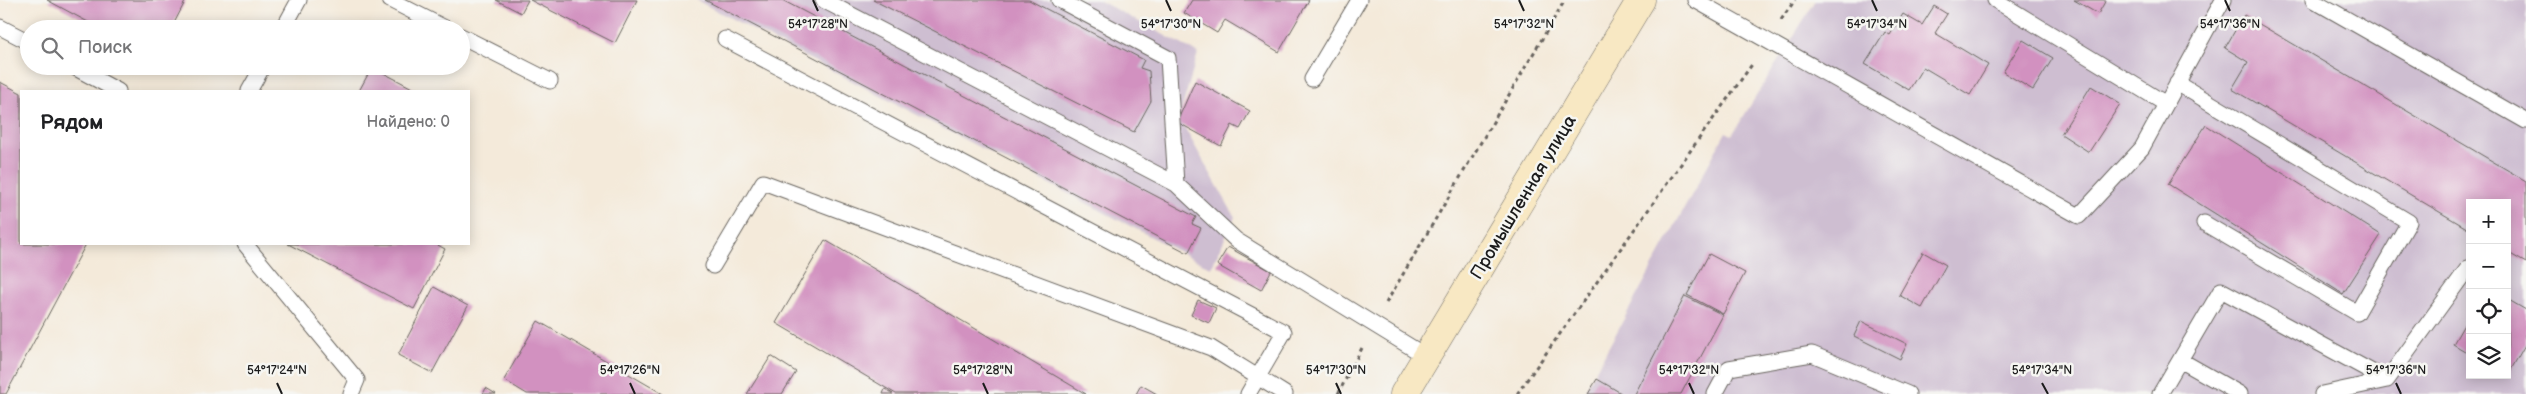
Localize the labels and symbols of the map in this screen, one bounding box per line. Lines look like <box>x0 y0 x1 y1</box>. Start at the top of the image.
text: 54°17'28"N <box>788 17 848 32</box>
text: 54°17'30"N <box>1141 17 1201 32</box>
text: 54°17'32"N <box>1494 17 1554 32</box>
text: 54°17'34"N <box>1847 17 1907 32</box>
text: 54°17'36"N <box>2200 17 2260 32</box>
street label: Промышленная улица <box>1466 111 1581 283</box>
text: 54°17'24"N <box>247 363 307 378</box>
text: 54°17'26"N <box>600 363 660 378</box>
text: 54°17'28"N <box>953 363 1013 378</box>
text: 54°17'30"N <box>1306 363 1366 378</box>
text: 54°17'32"N <box>1659 363 1719 378</box>
text: 54°17'34"N <box>2012 363 2072 378</box>
text: 54°17'36"N <box>2366 363 2426 378</box>

